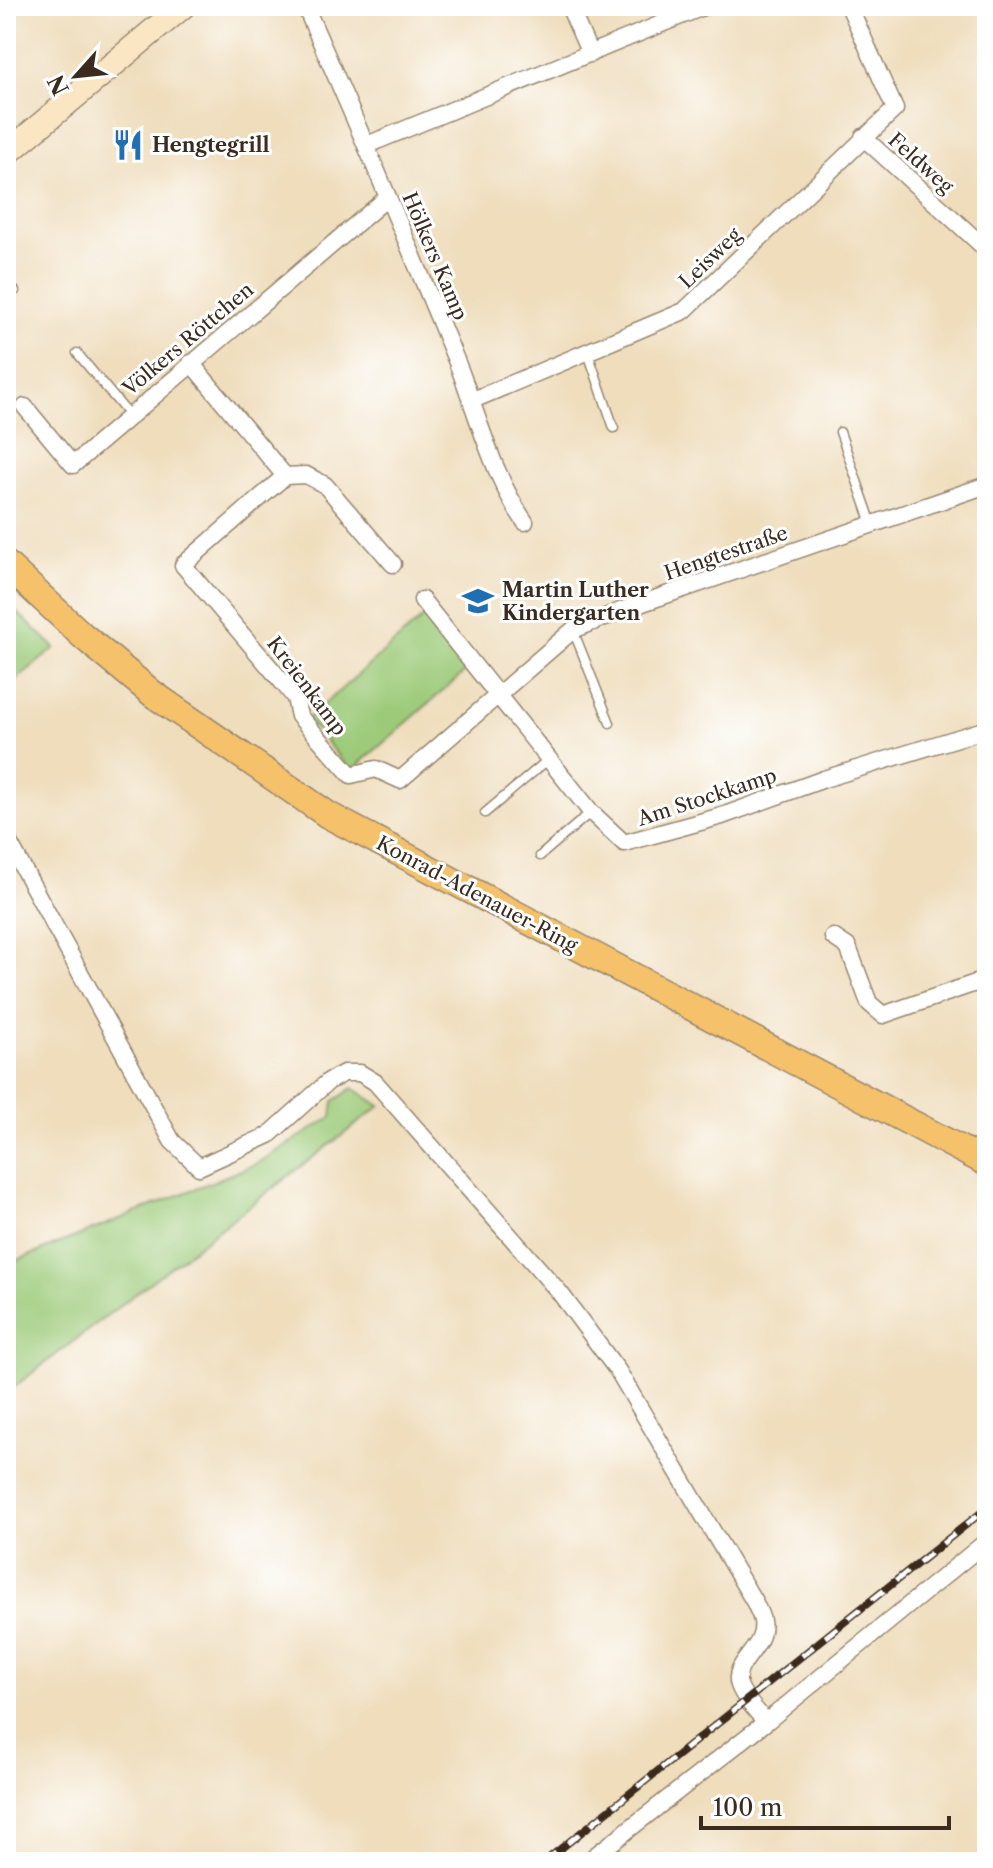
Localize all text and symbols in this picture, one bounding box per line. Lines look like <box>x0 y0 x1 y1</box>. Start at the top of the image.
north arrow <box>36 36 116 116</box>
text: N <box>42 70 75 100</box>
restaurant icon: Hengtegrill <box>111 128 145 162</box>
street label: Feldweg <box>884 128 959 199</box>
place label: Hengtegrill <box>152 133 270 157</box>
street label: Hölkers Kamp <box>397 189 473 323</box>
street label: Leisweg <box>674 222 746 293</box>
street label: Völkers Röttchen <box>117 277 258 401</box>
street label: Hengtestraße <box>661 521 791 585</box>
place label: Martin Luther Kindergarten <box>502 578 649 625</box>
school or university icon: Martin Luther Kindergarten <box>461 584 495 618</box>
street label: Kreienkamp <box>262 632 352 740</box>
street label: Am Stockkamp <box>633 763 780 831</box>
street label: Konrad-Adenauer-Ring <box>372 831 582 957</box>
scale bar <box>701 1780 949 1830</box>
text: 100 m <box>713 1793 782 1822</box>

